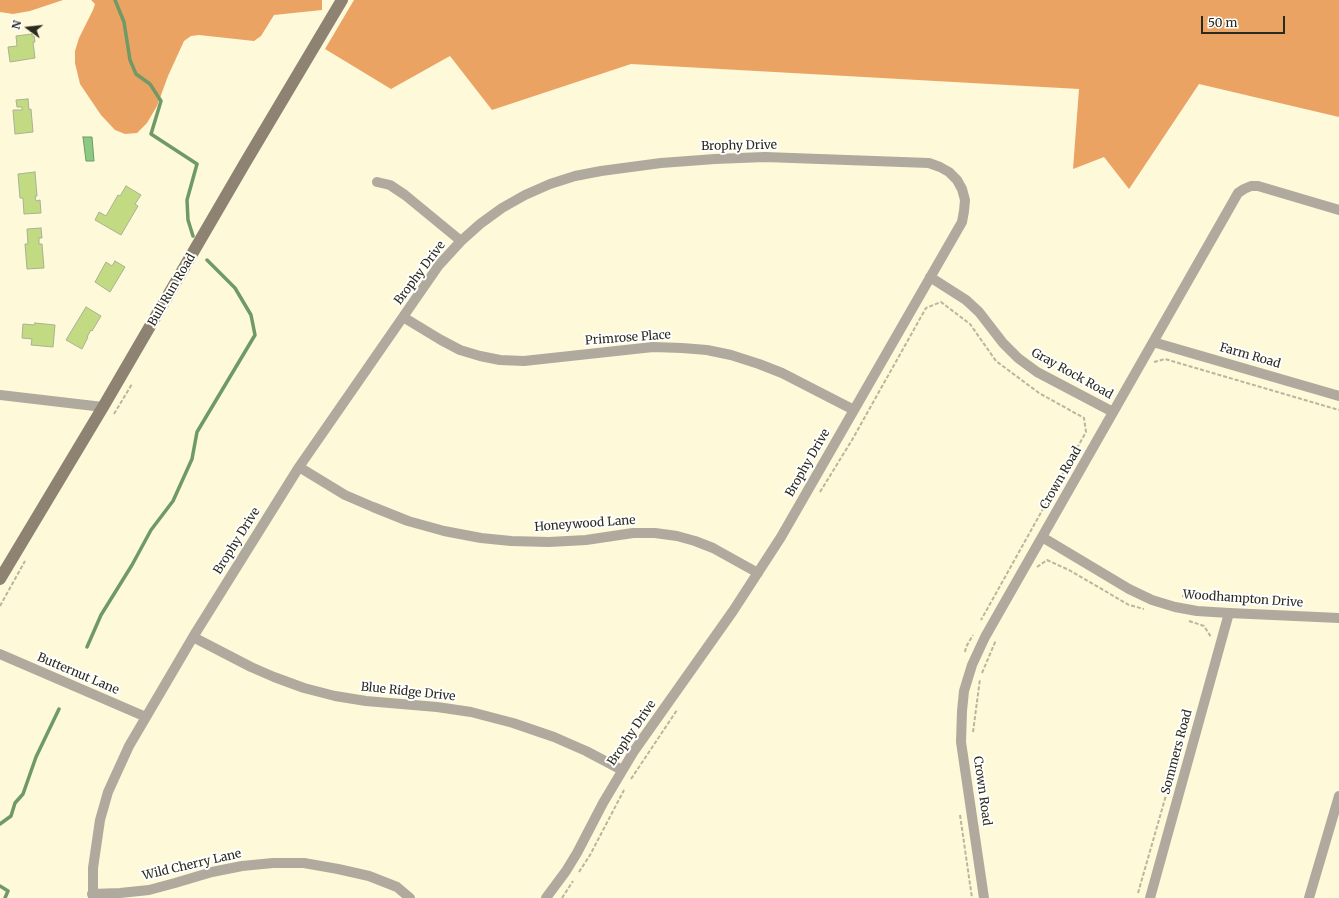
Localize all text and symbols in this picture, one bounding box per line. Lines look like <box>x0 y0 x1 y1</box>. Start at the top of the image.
north arrow <box>8 8 48 48</box>
scale bar <box>1203 8 1287 34</box>
text: 50 m <box>1208 15 1237 30</box>
text: N <box>9 19 24 31</box>
street label: Brophy Drive <box>701 138 777 154</box>
street label: Brophy Drive <box>391 238 449 308</box>
street label: Bull Run Road <box>145 251 199 329</box>
street label: Primrose Place <box>585 328 671 348</box>
street label: Farm Road <box>1218 340 1282 372</box>
street label: Gray Rock Road <box>1029 346 1115 402</box>
street label: Brophy Drive <box>783 427 833 499</box>
street label: Crown Road <box>1037 444 1085 512</box>
street label: Brophy Drive <box>211 505 263 577</box>
street label: Honeywood Lane <box>534 513 636 535</box>
street label: Woodhampton Drive <box>1183 588 1303 610</box>
street label: Butternut Lane <box>35 650 121 698</box>
street label: Blue Ridge Drive <box>360 680 456 704</box>
street label: Brophy Drive <box>605 698 659 768</box>
street label: Sommers Road <box>1159 708 1195 796</box>
street label: Crown Road <box>970 755 994 827</box>
street label: Wild Cherry Lane <box>141 847 243 883</box>

